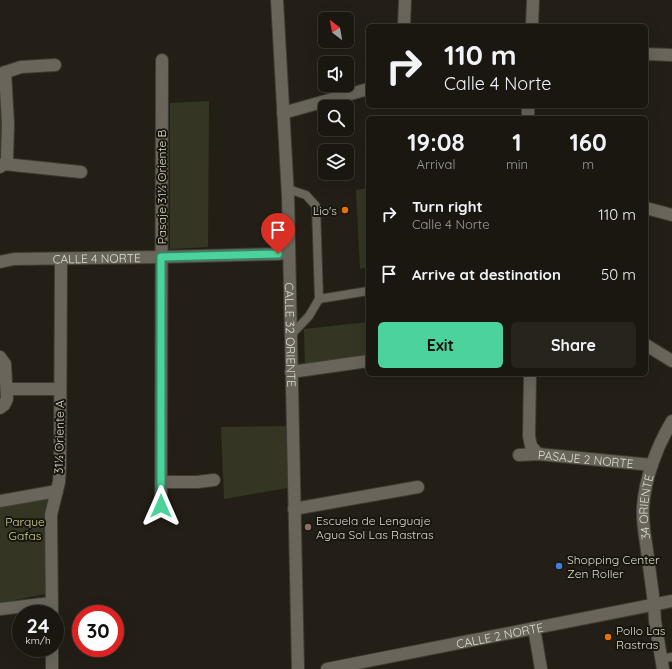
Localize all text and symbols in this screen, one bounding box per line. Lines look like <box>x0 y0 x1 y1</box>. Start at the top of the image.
north arrow <box>318 12 354 48</box>
map controls <box>318 12 354 180</box>
text: 110 m <box>444 37 517 72</box>
icon: right <box>378 40 430 92</box>
button: sound <box>318 56 354 92</box>
text: Calle 4 Norte <box>444 72 551 95</box>
button: search <box>318 100 354 136</box>
text: 19:08 <box>407 127 465 157</box>
text: 1 <box>512 127 522 157</box>
text: 160 <box>569 127 607 157</box>
street label: Pasaje 31½ Oriente B <box>154 130 169 244</box>
button: layers <box>318 144 354 180</box>
text: Arrival <box>417 156 455 172</box>
text: min <box>506 156 528 172</box>
text: m <box>582 156 594 172</box>
text: Turn right <box>412 197 483 216</box>
place label: Lio's <box>313 203 337 218</box>
icon: right <box>378 203 400 225</box>
marker: Lio's <box>340 205 350 215</box>
text: 110 m <box>598 205 636 224</box>
pin <box>261 213 295 254</box>
text: Calle 4 Norte <box>412 216 490 232</box>
icon: arrive <box>267 219 289 241</box>
street label: CALLE 4 NORTE <box>53 250 141 266</box>
icon: arrive <box>378 263 400 285</box>
text: Arrive at destination <box>412 265 561 284</box>
text: 50 m <box>601 265 636 284</box>
street label: CALLE 32 ORIENTE <box>282 282 300 387</box>
button: Exit <box>378 322 503 368</box>
button: Share <box>511 322 636 368</box>
street label: 31½ Oriente A <box>51 400 67 474</box>
street label: PASAJE 2 NORTE <box>537 447 634 471</box>
street label: 34 ORIENTE <box>635 472 656 541</box>
position arrow <box>140 485 182 527</box>
place label: Escuela de Lenguaje Agua Sol Las Rastras <box>316 513 434 542</box>
park label: Parque Gafas <box>5 514 45 543</box>
marker: Escuela de Lenguaje Agua Sol Las Rastras <box>303 522 313 532</box>
place label: Shopping Center Zen Roller <box>567 552 660 581</box>
marker: Shopping Center Zen Roller <box>554 561 564 571</box>
speed limit sign: 30 <box>72 605 124 657</box>
text: 24 <box>26 613 50 638</box>
street label: CALLE 2 NORTE <box>455 619 545 651</box>
place label: Pollo Las Rastras <box>616 623 666 652</box>
marker: Pollo Las Rastras <box>603 632 613 642</box>
text: km/h <box>25 634 51 647</box>

